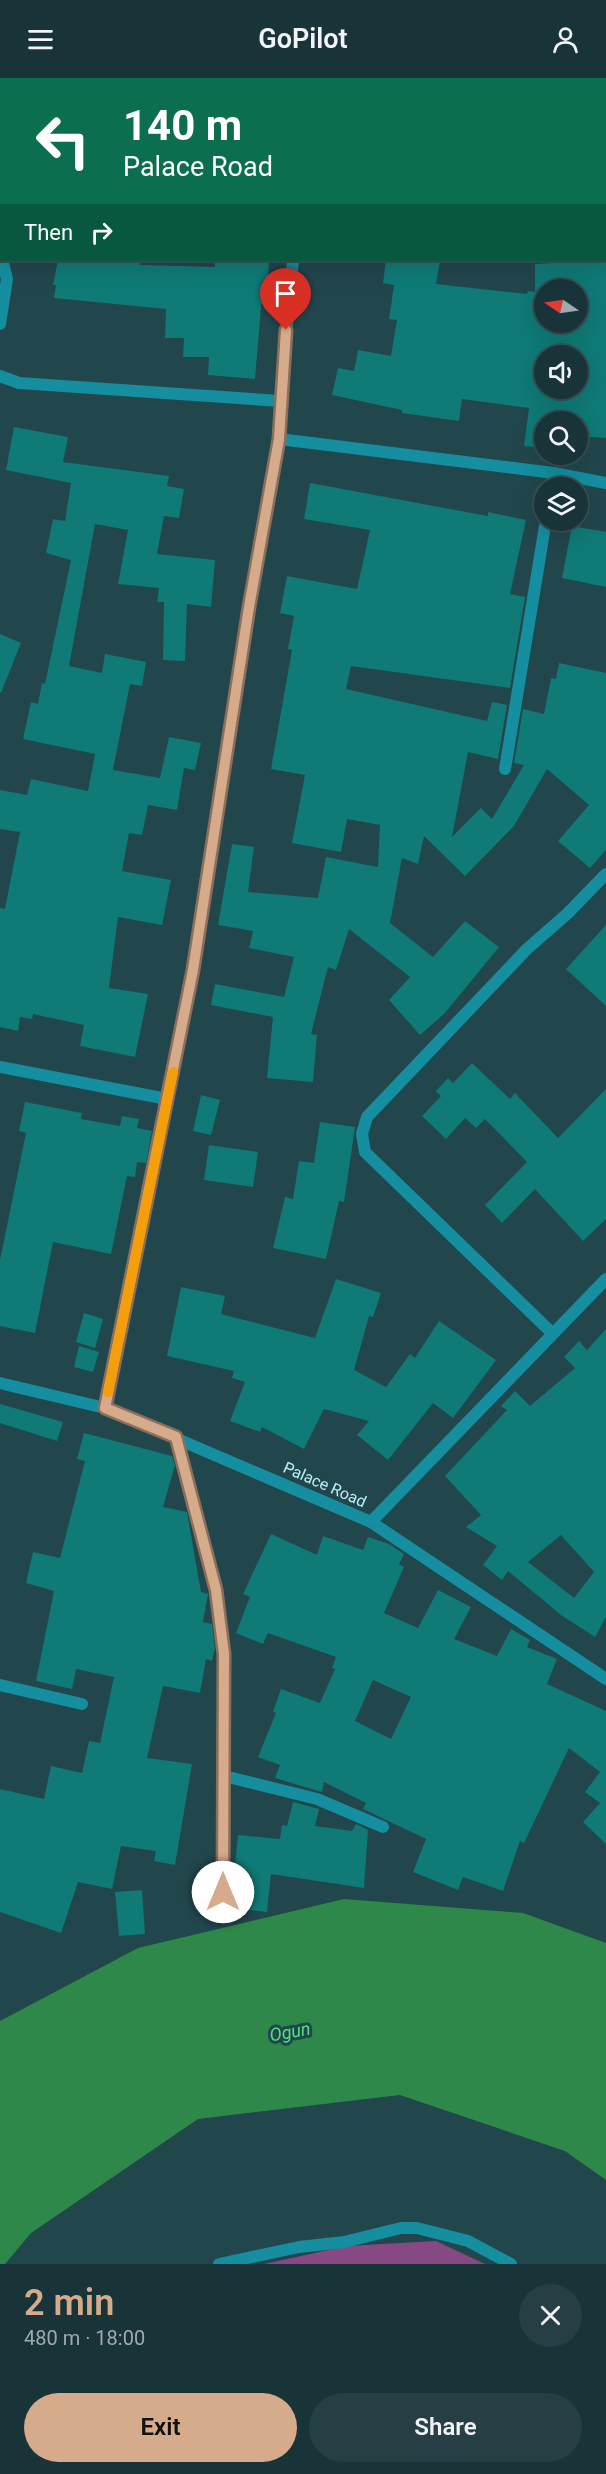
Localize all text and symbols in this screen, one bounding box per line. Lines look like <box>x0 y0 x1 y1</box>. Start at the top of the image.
icon: menu <box>24 23 57 56</box>
text: GoPilot <box>258 23 348 55</box>
icon: person <box>549 23 582 56</box>
text: 140 m <box>123 101 242 150</box>
icon: left <box>24 102 102 180</box>
text: Palace Road <box>123 151 273 183</box>
icon: right <box>85 216 118 249</box>
text: Then <box>24 220 73 245</box>
pin <box>260 268 311 330</box>
icon: arrive <box>269 277 302 310</box>
north arrow <box>534 279 588 333</box>
map controls <box>534 279 588 531</box>
button: sound <box>534 345 588 399</box>
button: search <box>534 411 588 465</box>
button: layers <box>534 477 588 531</box>
street label: Palace Road <box>280 1458 369 1511</box>
position arrow <box>191 1860 255 1924</box>
water label: Ogun <box>268 2018 312 2045</box>
text: 2 min <box>24 2282 114 2324</box>
button: close <box>519 2284 582 2347</box>
text: 480 m · 18:00 <box>24 2326 145 2350</box>
button: Exit <box>24 2393 297 2462</box>
button: Share <box>309 2393 582 2462</box>

